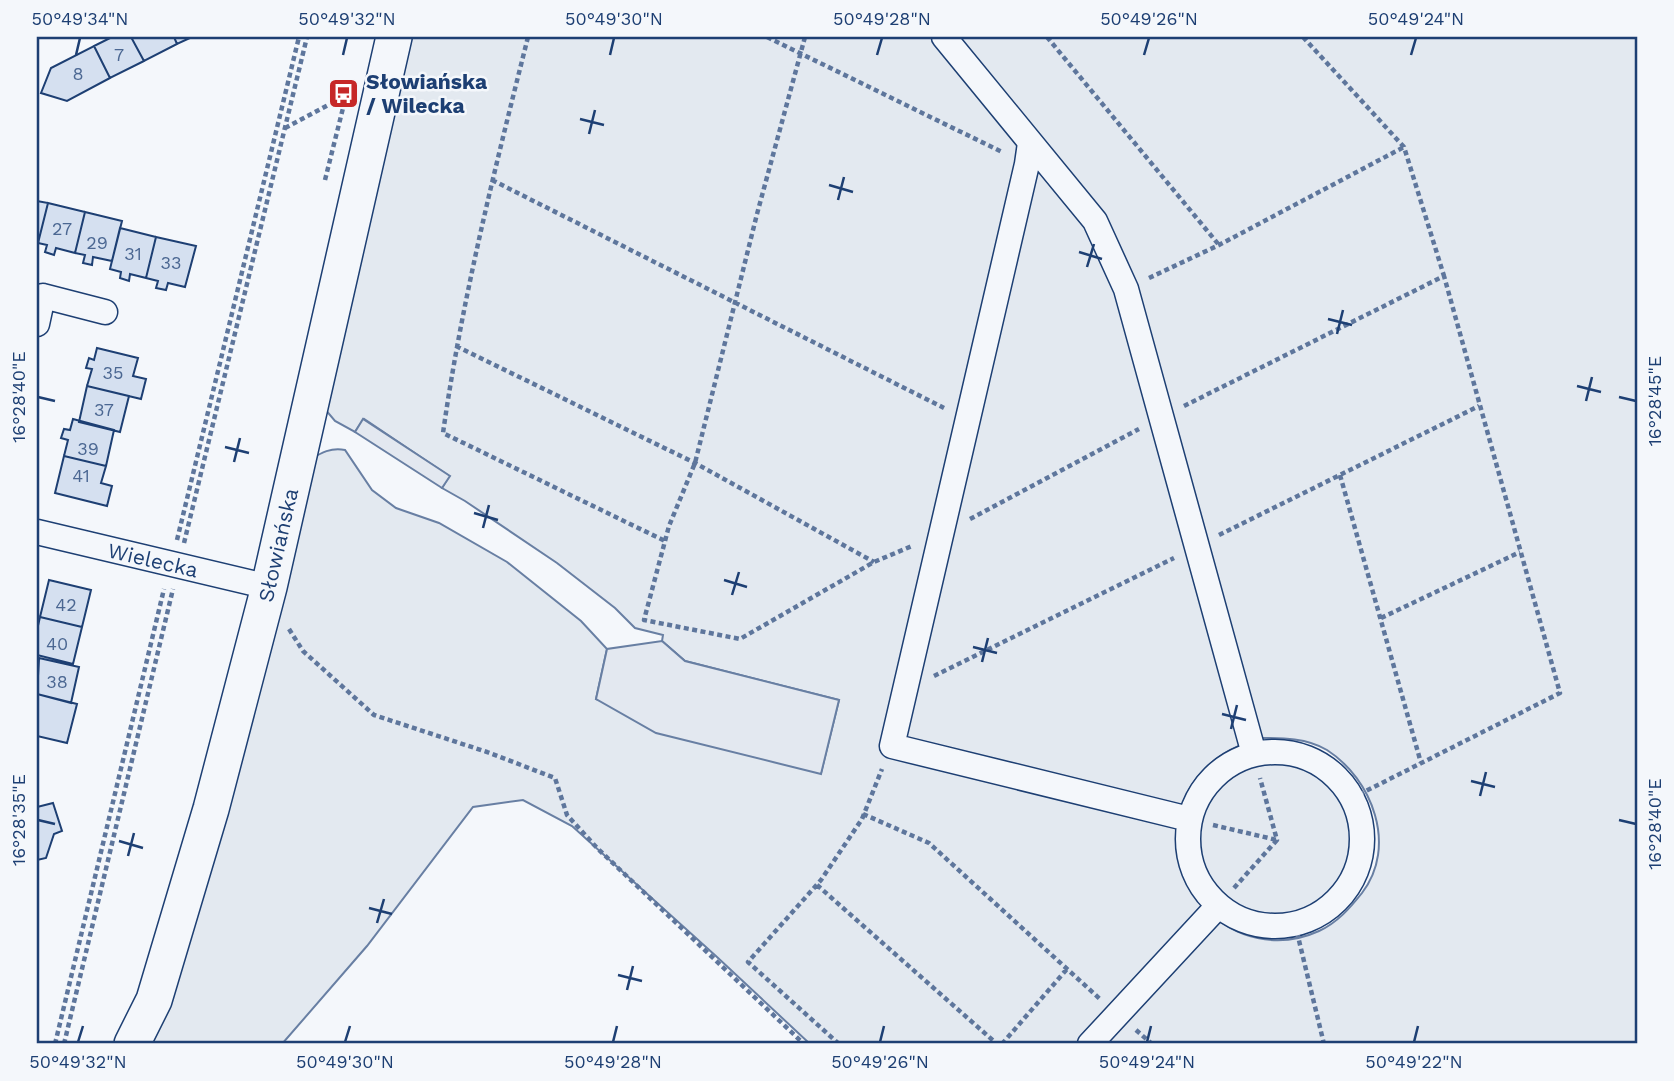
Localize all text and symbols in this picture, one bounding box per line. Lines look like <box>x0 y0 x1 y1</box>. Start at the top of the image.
text: 50°49'34"N <box>32 8 128 29</box>
text: 50°49'32"N <box>298 8 396 29</box>
text: 50°49'30"N <box>565 8 663 29</box>
text: 50°49'28"N <box>833 8 931 29</box>
text: 50°49'26"N <box>1100 8 1198 29</box>
text: 50°49'24"N <box>1368 8 1464 29</box>
house number: 7 <box>114 44 124 65</box>
house number: 8 <box>72 63 84 84</box>
place label: Słowiańska / Wilecka <box>366 69 488 118</box>
bus stop icon: Słowiańska / Wilecka <box>326 76 360 110</box>
house number: 27 <box>52 218 72 239</box>
house number: 29 <box>86 232 108 253</box>
house number: 31 <box>124 243 142 264</box>
house number: 33 <box>161 252 182 273</box>
text: 16°28'40"E <box>8 351 29 443</box>
text: 16°28'45"E <box>1644 356 1665 446</box>
house number: 35 <box>103 362 123 383</box>
house number: 37 <box>94 399 114 420</box>
house number: 39 <box>77 438 99 459</box>
house number: 41 <box>72 465 90 486</box>
street label: Słowiańska <box>253 485 303 604</box>
street label: Wielecka <box>105 537 201 583</box>
house number: 42 <box>55 594 77 615</box>
house number: 40 <box>46 633 68 654</box>
house number: 38 <box>46 671 68 692</box>
text: 16°28'35"E <box>8 774 29 866</box>
text: 16°28'40"E <box>1644 778 1665 870</box>
text: 50°49'32"N <box>29 1051 127 1072</box>
text: 50°49'30"N <box>296 1051 394 1072</box>
text: 50°49'28"N <box>564 1051 662 1072</box>
text: 50°49'26"N <box>831 1051 929 1072</box>
text: 50°49'24"N <box>1099 1051 1195 1072</box>
text: 50°49'22"N <box>1365 1051 1463 1072</box>

